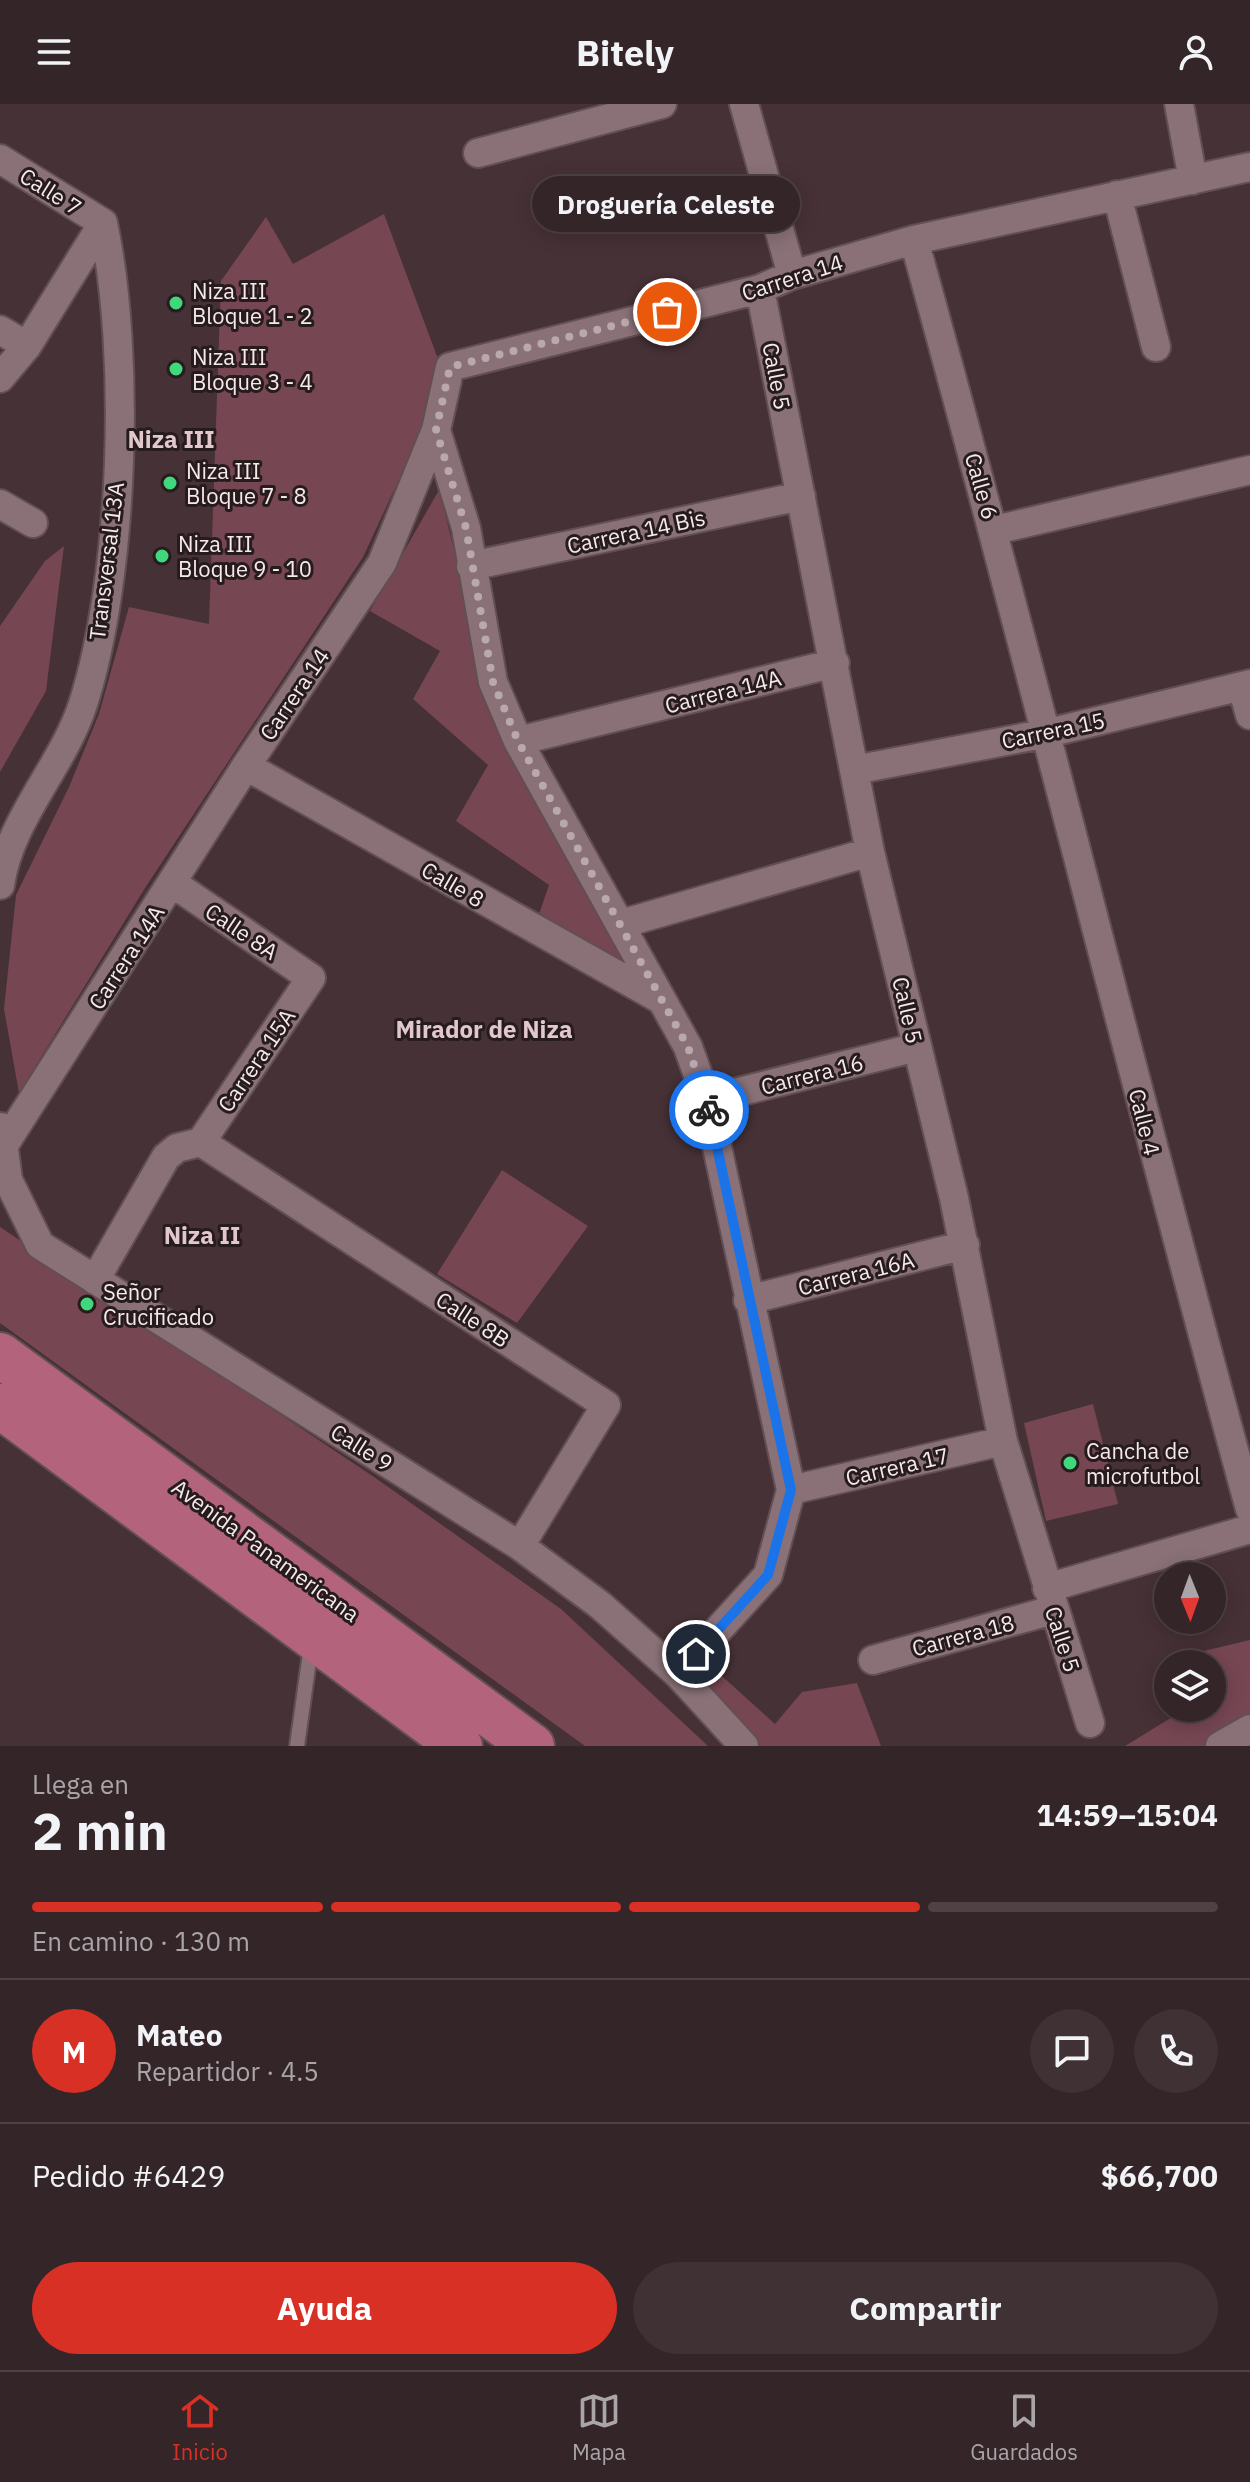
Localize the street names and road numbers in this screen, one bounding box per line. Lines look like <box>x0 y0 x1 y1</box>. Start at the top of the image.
street label: Calle 7 <box>15 161 87 221</box>
street label: Carrera 14 <box>738 247 846 307</box>
street label: Calle 5 <box>756 340 798 412</box>
street label: Calle 6 <box>959 449 1005 523</box>
street label: Transversal 13A <box>82 480 130 642</box>
street label: Carrera 14 Bis <box>564 502 708 560</box>
street label: Carrera 14 <box>253 642 335 746</box>
street label: Carrera 14A <box>662 663 784 719</box>
street label: Carrera 15 <box>999 705 1107 755</box>
street label: Calle 8 <box>416 855 490 913</box>
street label: Calle 8A <box>200 896 284 966</box>
street label: Carrera 14A <box>81 899 171 1015</box>
street label: Calle 5 <box>886 974 930 1046</box>
street label: Carrera 15A <box>211 1003 301 1117</box>
street label: Carrera 16 <box>758 1047 866 1101</box>
street label: Calle 4 <box>1123 1086 1167 1158</box>
street label: Carrera 16A <box>795 1245 917 1301</box>
street label: Calle 8B <box>431 1284 515 1354</box>
street label: Calle 9 <box>326 1417 398 1477</box>
street label: Carrera 17 <box>843 1440 951 1492</box>
street label: Avenida Panamericana <box>166 1472 366 1628</box>
street label: Calle 5 <box>1039 1602 1087 1676</box>
street label: Carrera 18 <box>909 1607 1017 1663</box>

